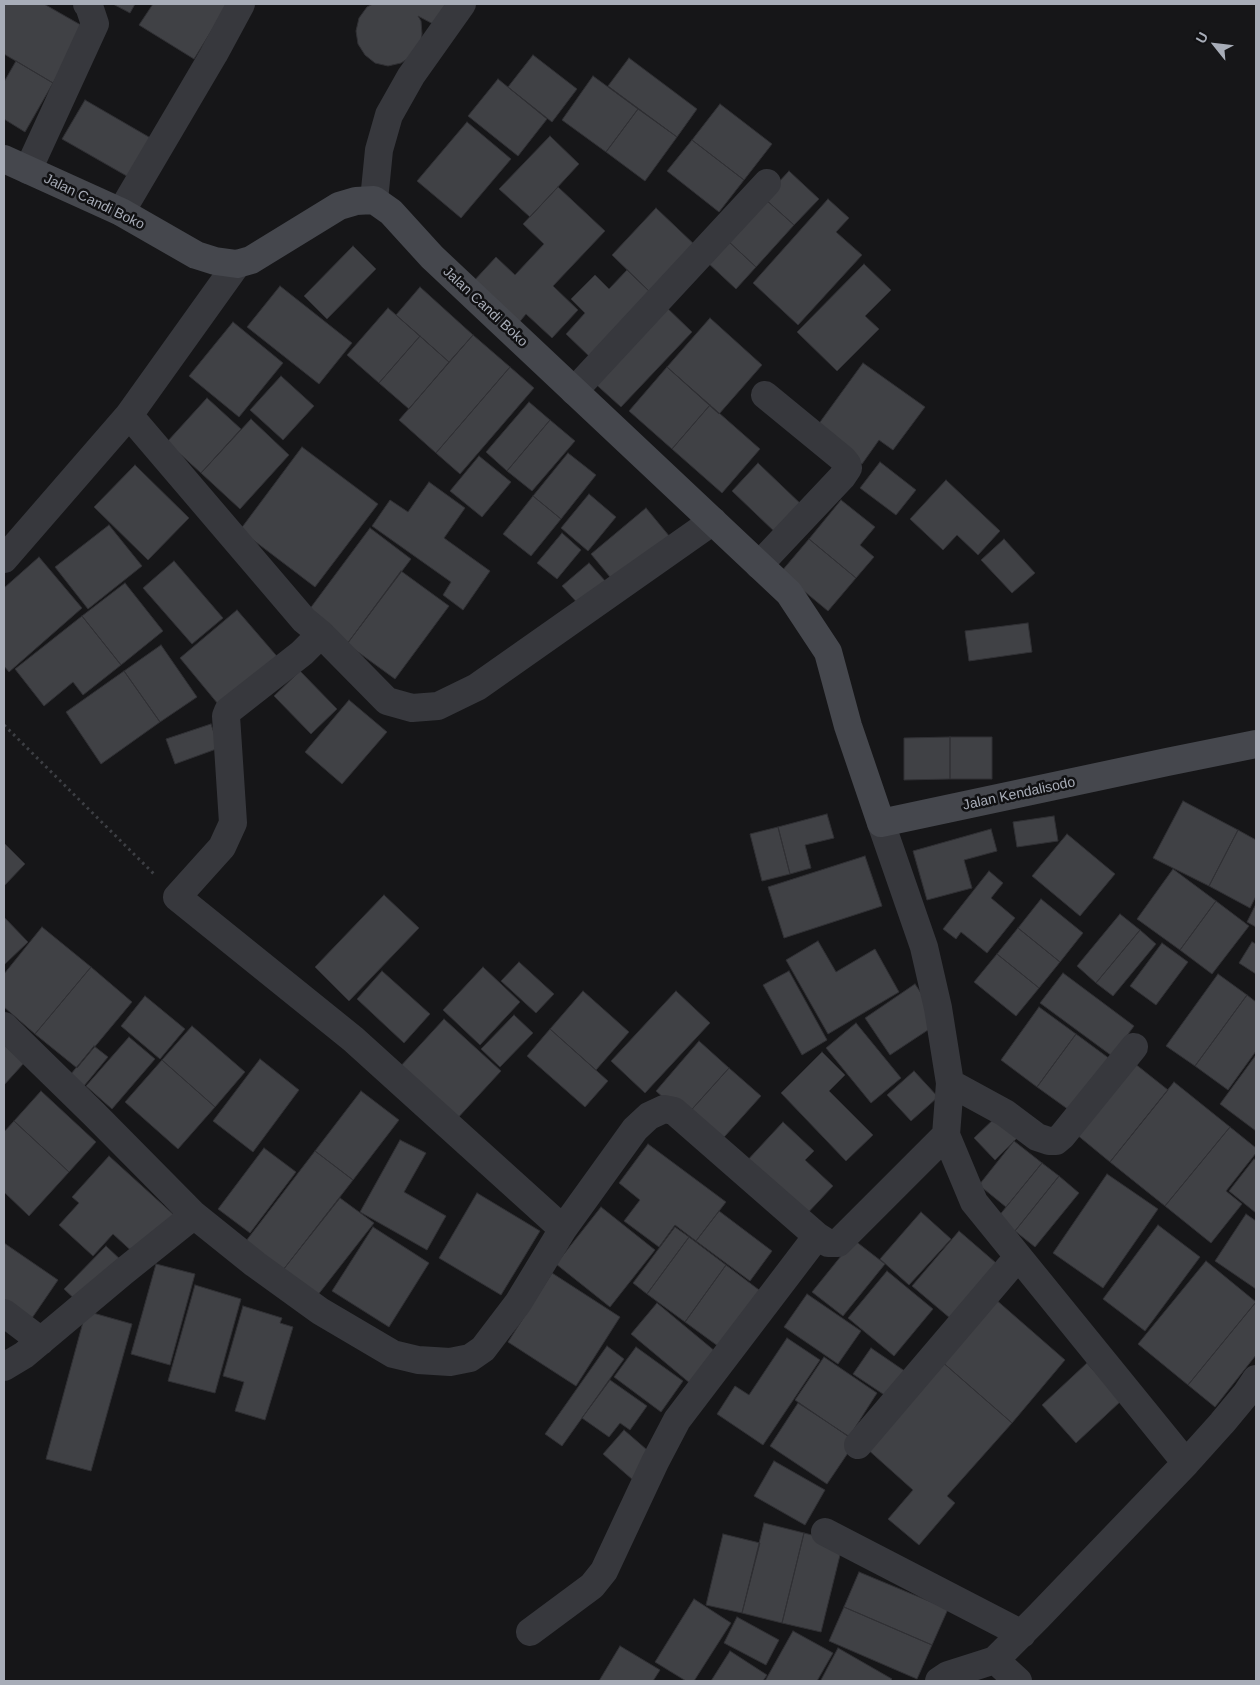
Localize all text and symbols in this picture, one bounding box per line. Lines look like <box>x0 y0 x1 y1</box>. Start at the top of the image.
north arrow <box>1190 20 1240 70</box>
text: U <box>1192 29 1211 46</box>
street label: Jalan Candi Boko <box>41 170 147 234</box>
street label: Jalan Candi Boko <box>439 263 531 351</box>
street label: Jalan Kendalisodo <box>961 774 1077 814</box>

